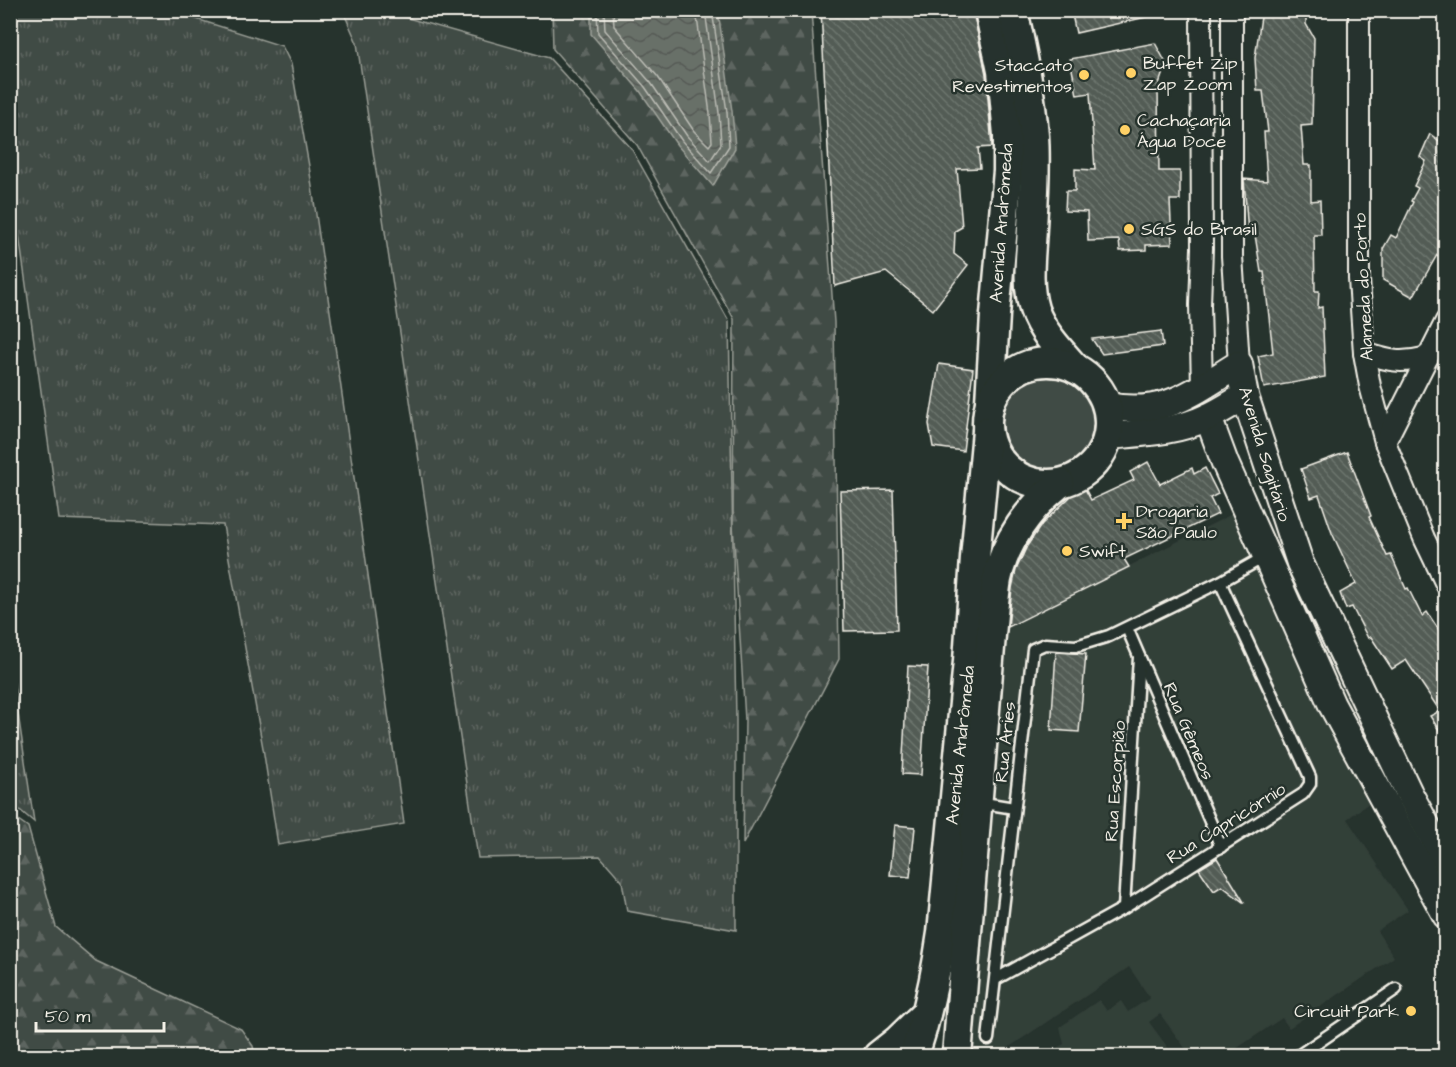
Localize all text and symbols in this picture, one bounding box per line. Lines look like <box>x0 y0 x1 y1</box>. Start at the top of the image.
place label: Buffet Zip Zap Zoom <box>1143 51 1237 97</box>
place label: Staccato Revestimentos <box>952 53 1072 99</box>
marker: Buffet Zip Zap Zoom <box>1124 66 1138 80</box>
marker: Staccato Revestimentos <box>1077 68 1091 82</box>
place label: Cachaçaria Água Doce <box>1137 108 1231 155</box>
marker: Cachaçaria Água Doce <box>1118 123 1132 137</box>
street label: Avenida Andrômeda <box>983 142 1020 304</box>
street label: Alameda do Porto <box>1347 212 1380 362</box>
place label: SGS do Brasil <box>1141 217 1257 242</box>
marker: SGS do Brasil <box>1122 222 1136 236</box>
street label: Avenida Sagitário <box>1231 384 1297 525</box>
place label: Drogaria São Paulo <box>1136 499 1217 545</box>
marker: Drogaria São Paulo <box>1117 514 1131 528</box>
place label: Swift <box>1079 539 1127 564</box>
marker: Swift <box>1060 544 1074 558</box>
street label: Avenida Andrômeda <box>940 664 981 826</box>
street label: Rua Gêmeos <box>1157 679 1220 784</box>
street label: Rua Áries <box>989 700 1022 784</box>
street label: Rua Escorpião <box>1099 720 1132 843</box>
street label: Rua Capricórnio <box>1162 777 1291 870</box>
scale bar <box>36 995 164 1033</box>
place label: Circuit Park <box>1294 999 1399 1024</box>
text: 50 m <box>45 1004 90 1029</box>
marker: Circuit Park <box>1404 1004 1418 1018</box>

